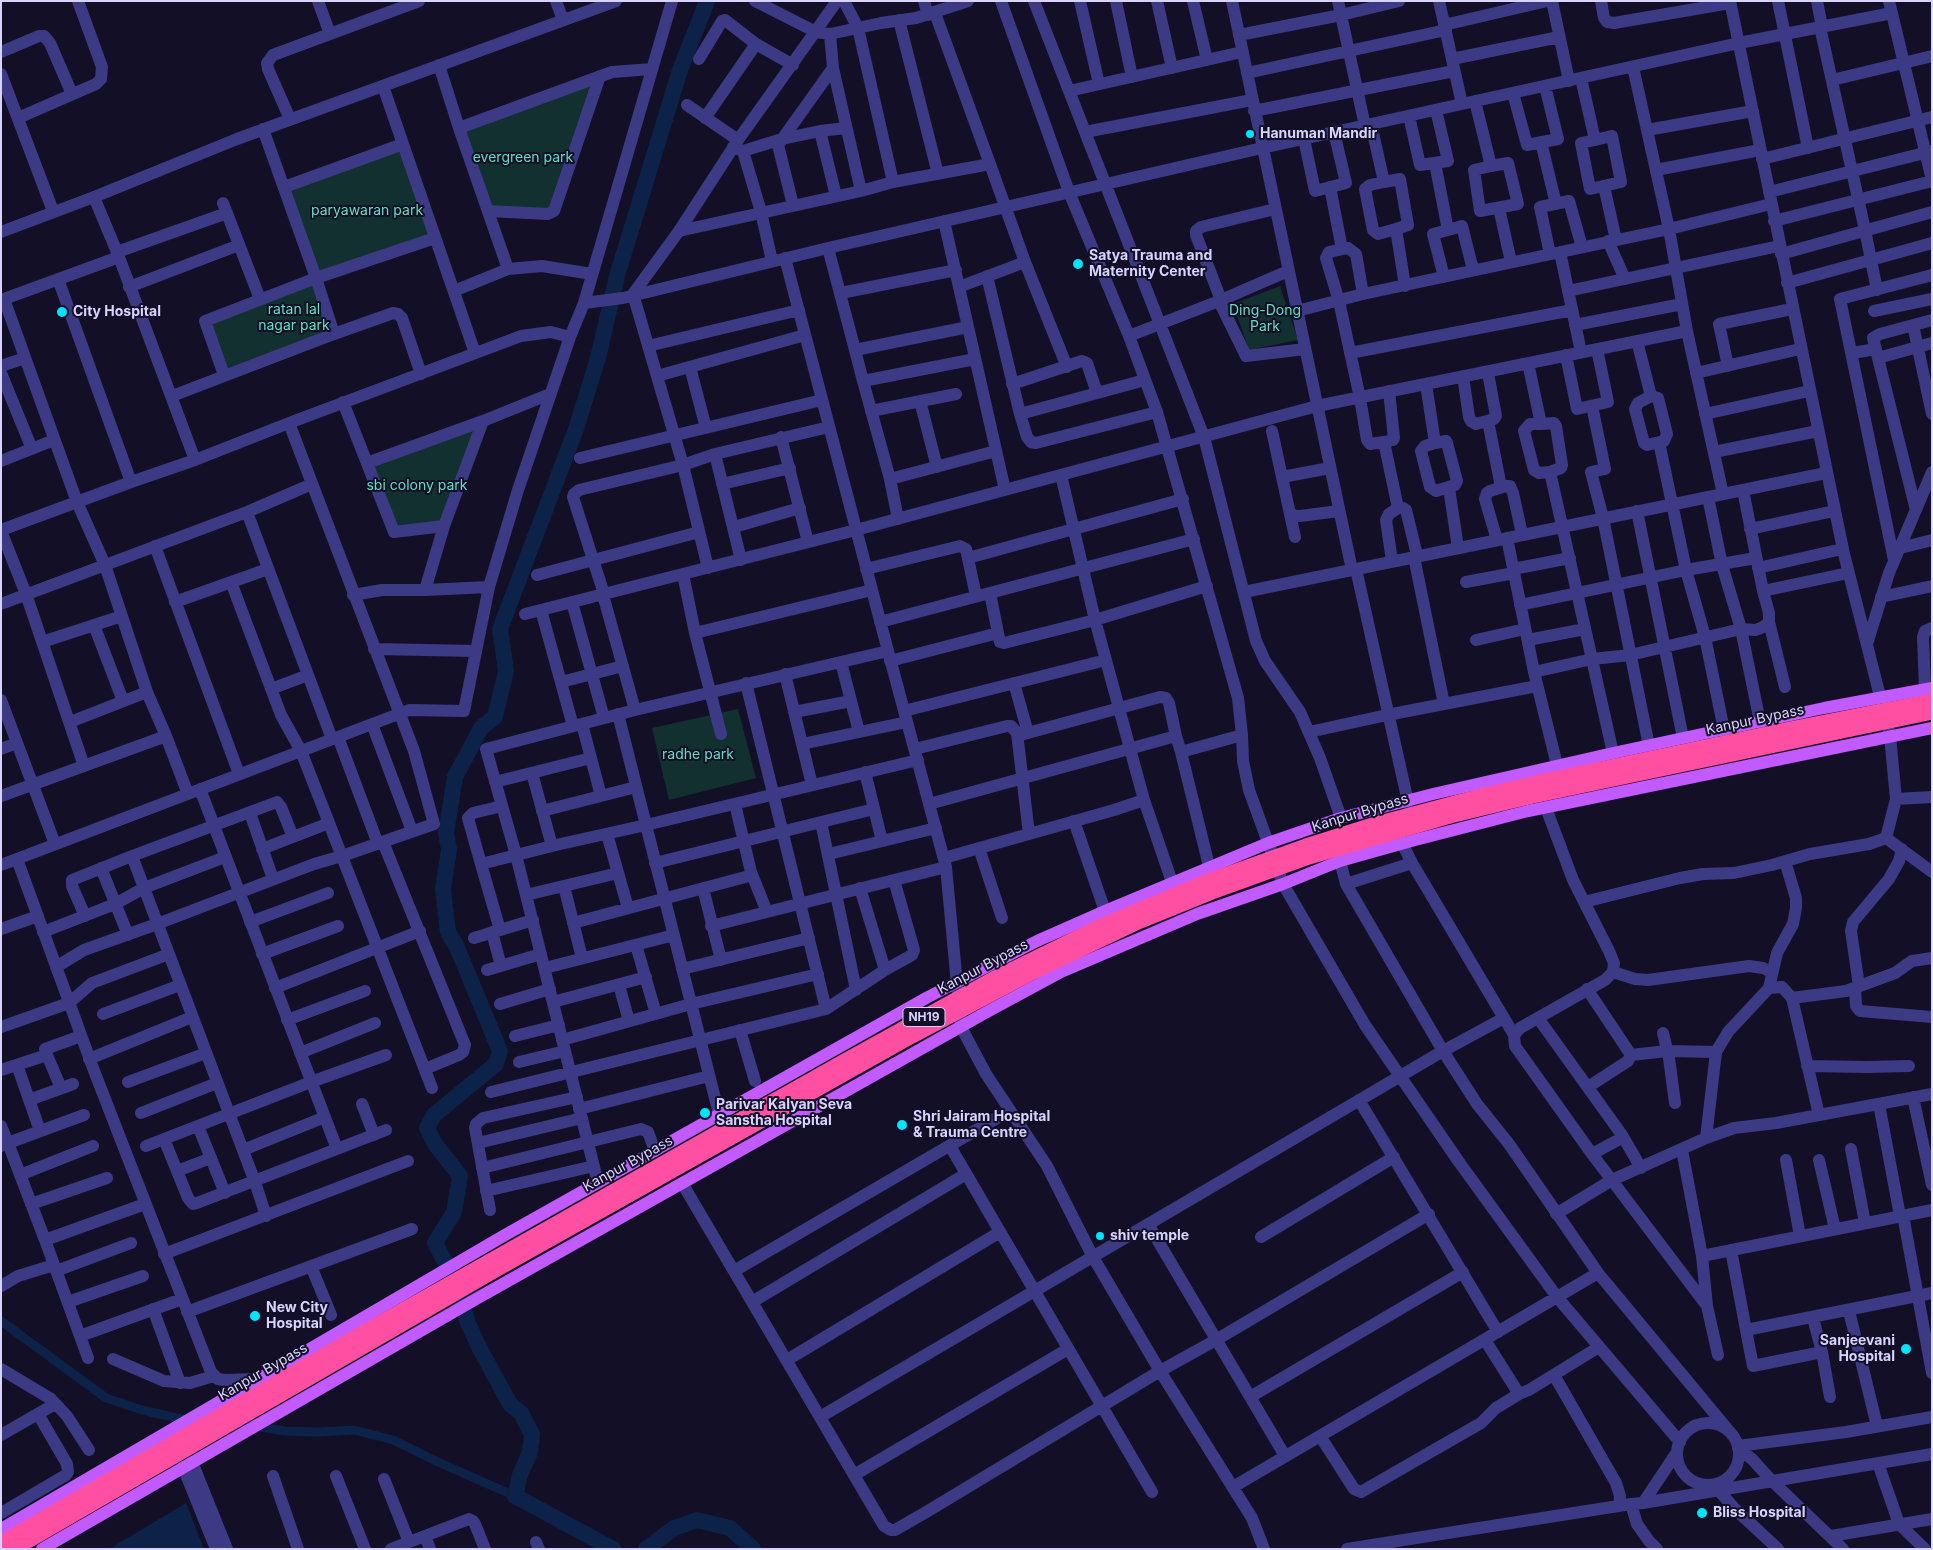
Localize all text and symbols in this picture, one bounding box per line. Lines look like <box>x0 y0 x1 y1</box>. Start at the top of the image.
place label: Hanuman Mandir <box>1260 126 1377 142</box>
marker: Hanuman Mandir <box>1244 128 1256 140</box>
park label: evergreen park <box>473 150 573 166</box>
park label: paryawaran park <box>311 203 423 219</box>
place label: Satya Trauma and Maternity Center <box>1089 248 1212 280</box>
marker: Satya Trauma and Maternity Center <box>1071 257 1085 271</box>
park label: ratan lal nagar park <box>258 302 330 334</box>
park label: Ding-Dong Park <box>1229 303 1301 336</box>
place label: City Hospital <box>73 304 161 320</box>
marker: City Hospital <box>55 305 69 319</box>
park label: sbi colony park <box>366 478 468 494</box>
street label: Kanpur Bypass <box>1704 701 1806 739</box>
park label: radhe park <box>662 747 734 763</box>
street label: Kanpur Bypass <box>1310 790 1410 836</box>
street label: Kanpur Bypass <box>935 936 1031 998</box>
road number: NH19 <box>903 1008 945 1026</box>
place label: Parivar Kalyan Seva Sanstha Hospital <box>716 1097 852 1130</box>
marker: Parivar Kalyan Seva Sanstha Hospital <box>698 1106 712 1120</box>
place label: Shri Jairam Hospital & Trauma Centre <box>913 1109 1050 1142</box>
marker: Shri Jairam Hospital & Trauma Centre <box>895 1118 909 1132</box>
street label: Kanpur Bypass <box>580 1132 676 1196</box>
place label: shiv temple <box>1110 1228 1189 1244</box>
marker: shiv temple <box>1094 1230 1106 1242</box>
place label: New City Hospital <box>266 1300 328 1332</box>
marker: New City Hospital <box>248 1309 262 1323</box>
place label: Sanjeevani Hospital <box>1820 1333 1895 1365</box>
street label: Kanpur Bypass <box>216 1340 310 1404</box>
marker: Sanjeevani Hospital <box>1899 1342 1913 1356</box>
place label: Bliss Hospital <box>1713 1505 1805 1521</box>
marker: Bliss Hospital <box>1695 1506 1709 1520</box>

